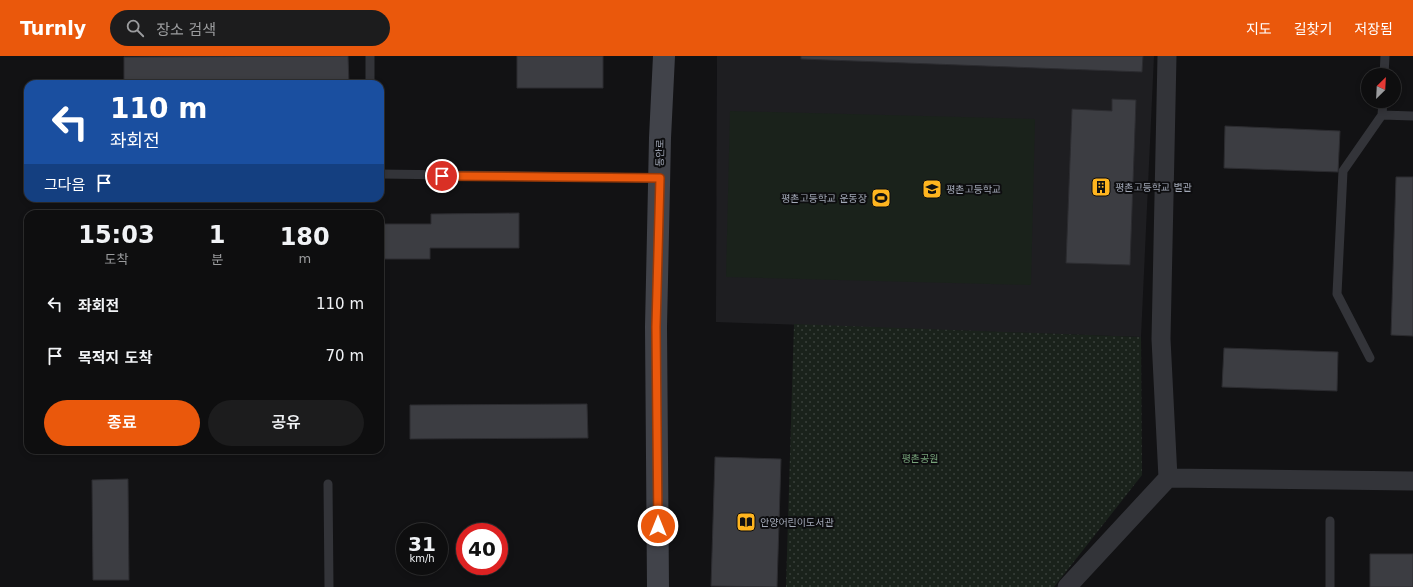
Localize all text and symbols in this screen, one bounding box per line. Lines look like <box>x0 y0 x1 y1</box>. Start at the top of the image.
search box <box>110 10 390 46</box>
text: Turnly <box>20 17 86 39</box>
icon: search <box>124 17 146 39</box>
text: 장소 검색 <box>156 21 216 39</box>
text: 지도 <box>1246 21 1272 37</box>
text: 길찾기 <box>1294 21 1332 37</box>
text: 저장됨 <box>1354 21 1393 37</box>
north arrow <box>1361 68 1401 108</box>
map controls <box>1361 68 1401 108</box>
text: 110 m <box>110 92 207 125</box>
icon: left <box>44 96 96 148</box>
text: 좌회전 <box>110 130 160 151</box>
street label: 동안로 <box>654 139 666 167</box>
pin <box>425 159 459 193</box>
icon: arrive <box>431 165 453 187</box>
icon: arrive <box>93 172 115 194</box>
text: 그다음 <box>44 176 85 194</box>
building icon: 평촌고등학교 별관 <box>1090 176 1112 198</box>
school or university icon: 평촌고등학교 <box>921 178 943 200</box>
place label: 평촌고등학교 별관 <box>1115 182 1193 193</box>
place label: 평촌고등학교 <box>946 184 1001 195</box>
sports icon: 평촌고등학교 운동장 <box>870 187 892 209</box>
place label: 평촌고등학교 운동장 <box>781 193 867 204</box>
text: 15:03 <box>78 221 155 249</box>
text: 1 <box>209 221 225 249</box>
text: 180 <box>280 223 330 251</box>
text: m <box>298 251 311 266</box>
text: 도착 <box>104 252 128 267</box>
text: 분 <box>211 252 223 267</box>
icon: left <box>44 293 66 315</box>
text: 110 m <box>316 295 364 313</box>
text: 좌회전 <box>78 297 119 315</box>
icon: arrive <box>44 345 66 367</box>
text: 70 m <box>326 347 364 365</box>
text: 목적지 도착 <box>78 349 152 367</box>
button: 종료 <box>44 400 200 446</box>
button: 공유 <box>208 400 364 446</box>
park label: 평촌공원 <box>902 453 938 464</box>
position arrow <box>637 505 679 547</box>
library icon: 안양어린이도서관 <box>735 511 757 533</box>
place label: 안양어린이도서관 <box>760 517 834 528</box>
speed limit sign: 40 <box>456 523 508 575</box>
text: 31 <box>408 532 436 556</box>
text: km/h <box>409 553 435 564</box>

